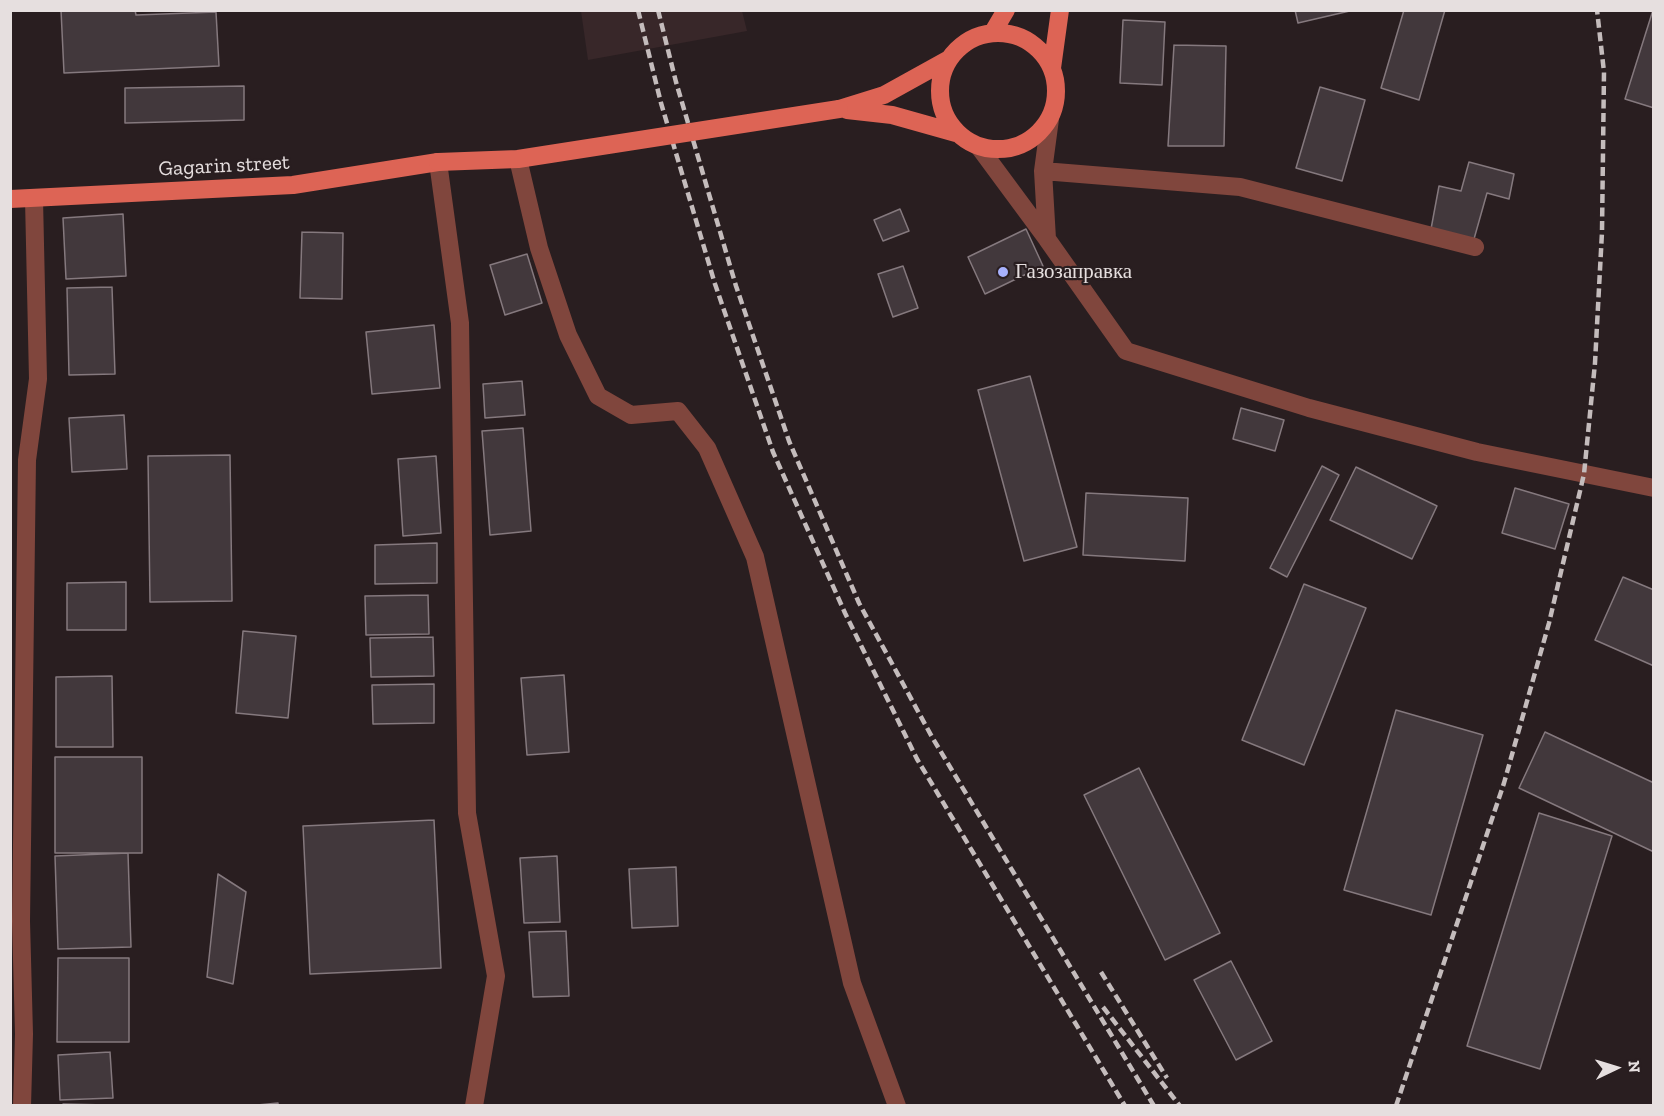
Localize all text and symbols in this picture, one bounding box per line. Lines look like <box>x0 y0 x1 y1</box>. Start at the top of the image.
street label: Gagarin street <box>158 150 290 182</box>
place label: Газозаправка <box>1015 259 1132 285</box>
marker: Газозаправка <box>996 265 1010 279</box>
north arrow <box>1586 1038 1646 1098</box>
text: N <box>1625 1060 1644 1073</box>

